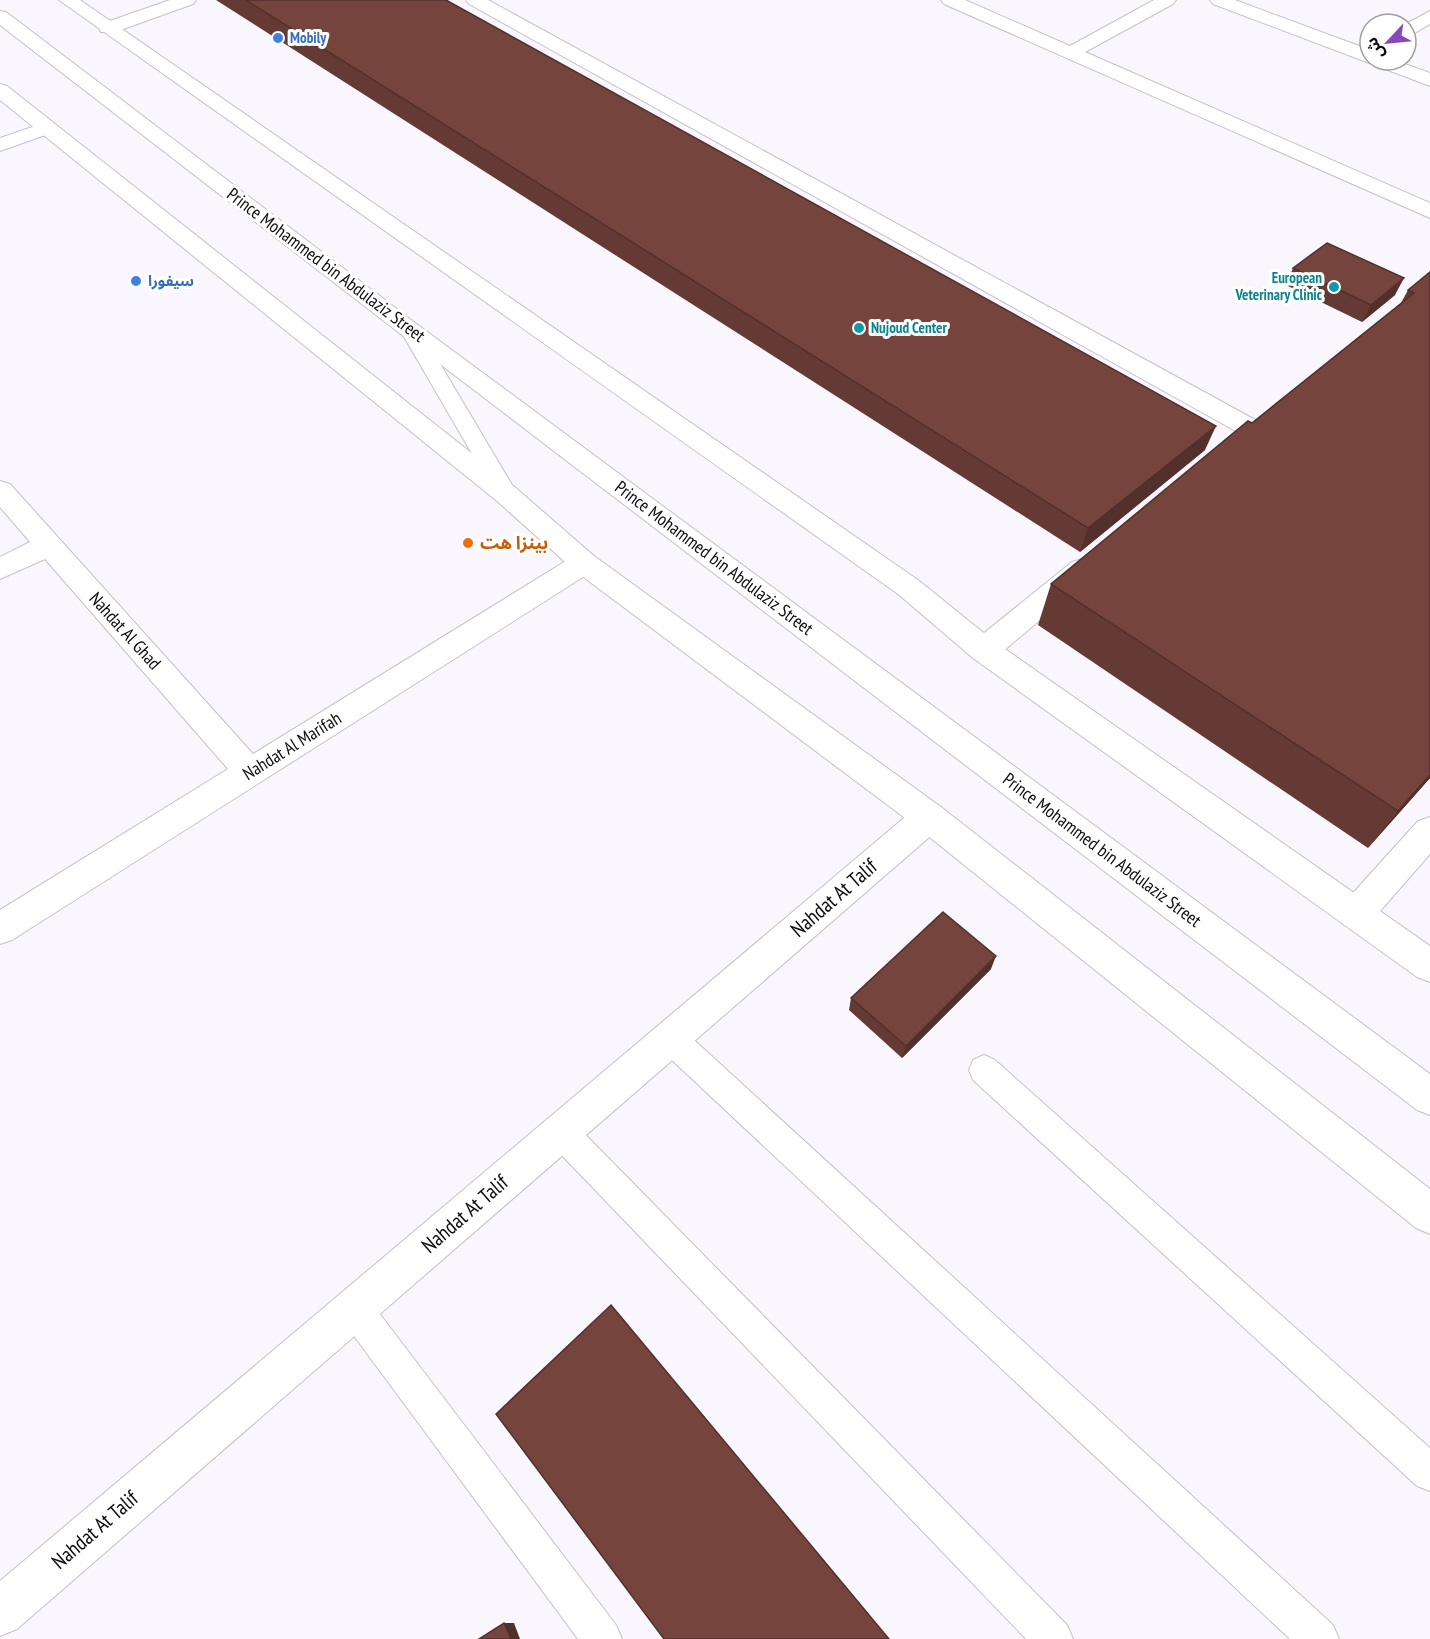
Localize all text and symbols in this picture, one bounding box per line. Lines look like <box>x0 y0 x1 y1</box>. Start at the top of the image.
north arrow <box>1358 12 1418 72</box>
place label: Mobily <box>290 28 327 47</box>
marker: Mobily <box>271 31 285 45</box>
text: ش <box>1361 34 1388 63</box>
street label: Prince Mohammed bin Abdulaziz Street <box>223 182 430 347</box>
place label: European Veterinary Clinic <box>1234 268 1323 304</box>
place label: سيفورا <box>148 271 194 290</box>
marker: سيفورا <box>129 274 143 288</box>
marker: European Veterinary Clinic <box>1327 280 1341 294</box>
place label: Nujoud Center <box>871 318 947 337</box>
marker: Nujoud Center <box>852 321 866 335</box>
street label: Prince Mohammed bin Abdulaziz Street <box>611 475 818 640</box>
place label: بينزا هت <box>480 531 548 554</box>
marker: بينزا هت <box>461 536 475 550</box>
street label: Nahdat Al Ghad <box>85 587 166 674</box>
street label: Nahdat Al Marifah <box>238 706 345 785</box>
street label: Prince Mohammed bin Abdulaziz Street <box>999 767 1206 932</box>
street label: Nahdat At Talif <box>785 852 883 943</box>
street label: Nahdat At Talif <box>416 1168 514 1259</box>
street label: Nahdat At Talif <box>46 1484 144 1575</box>

